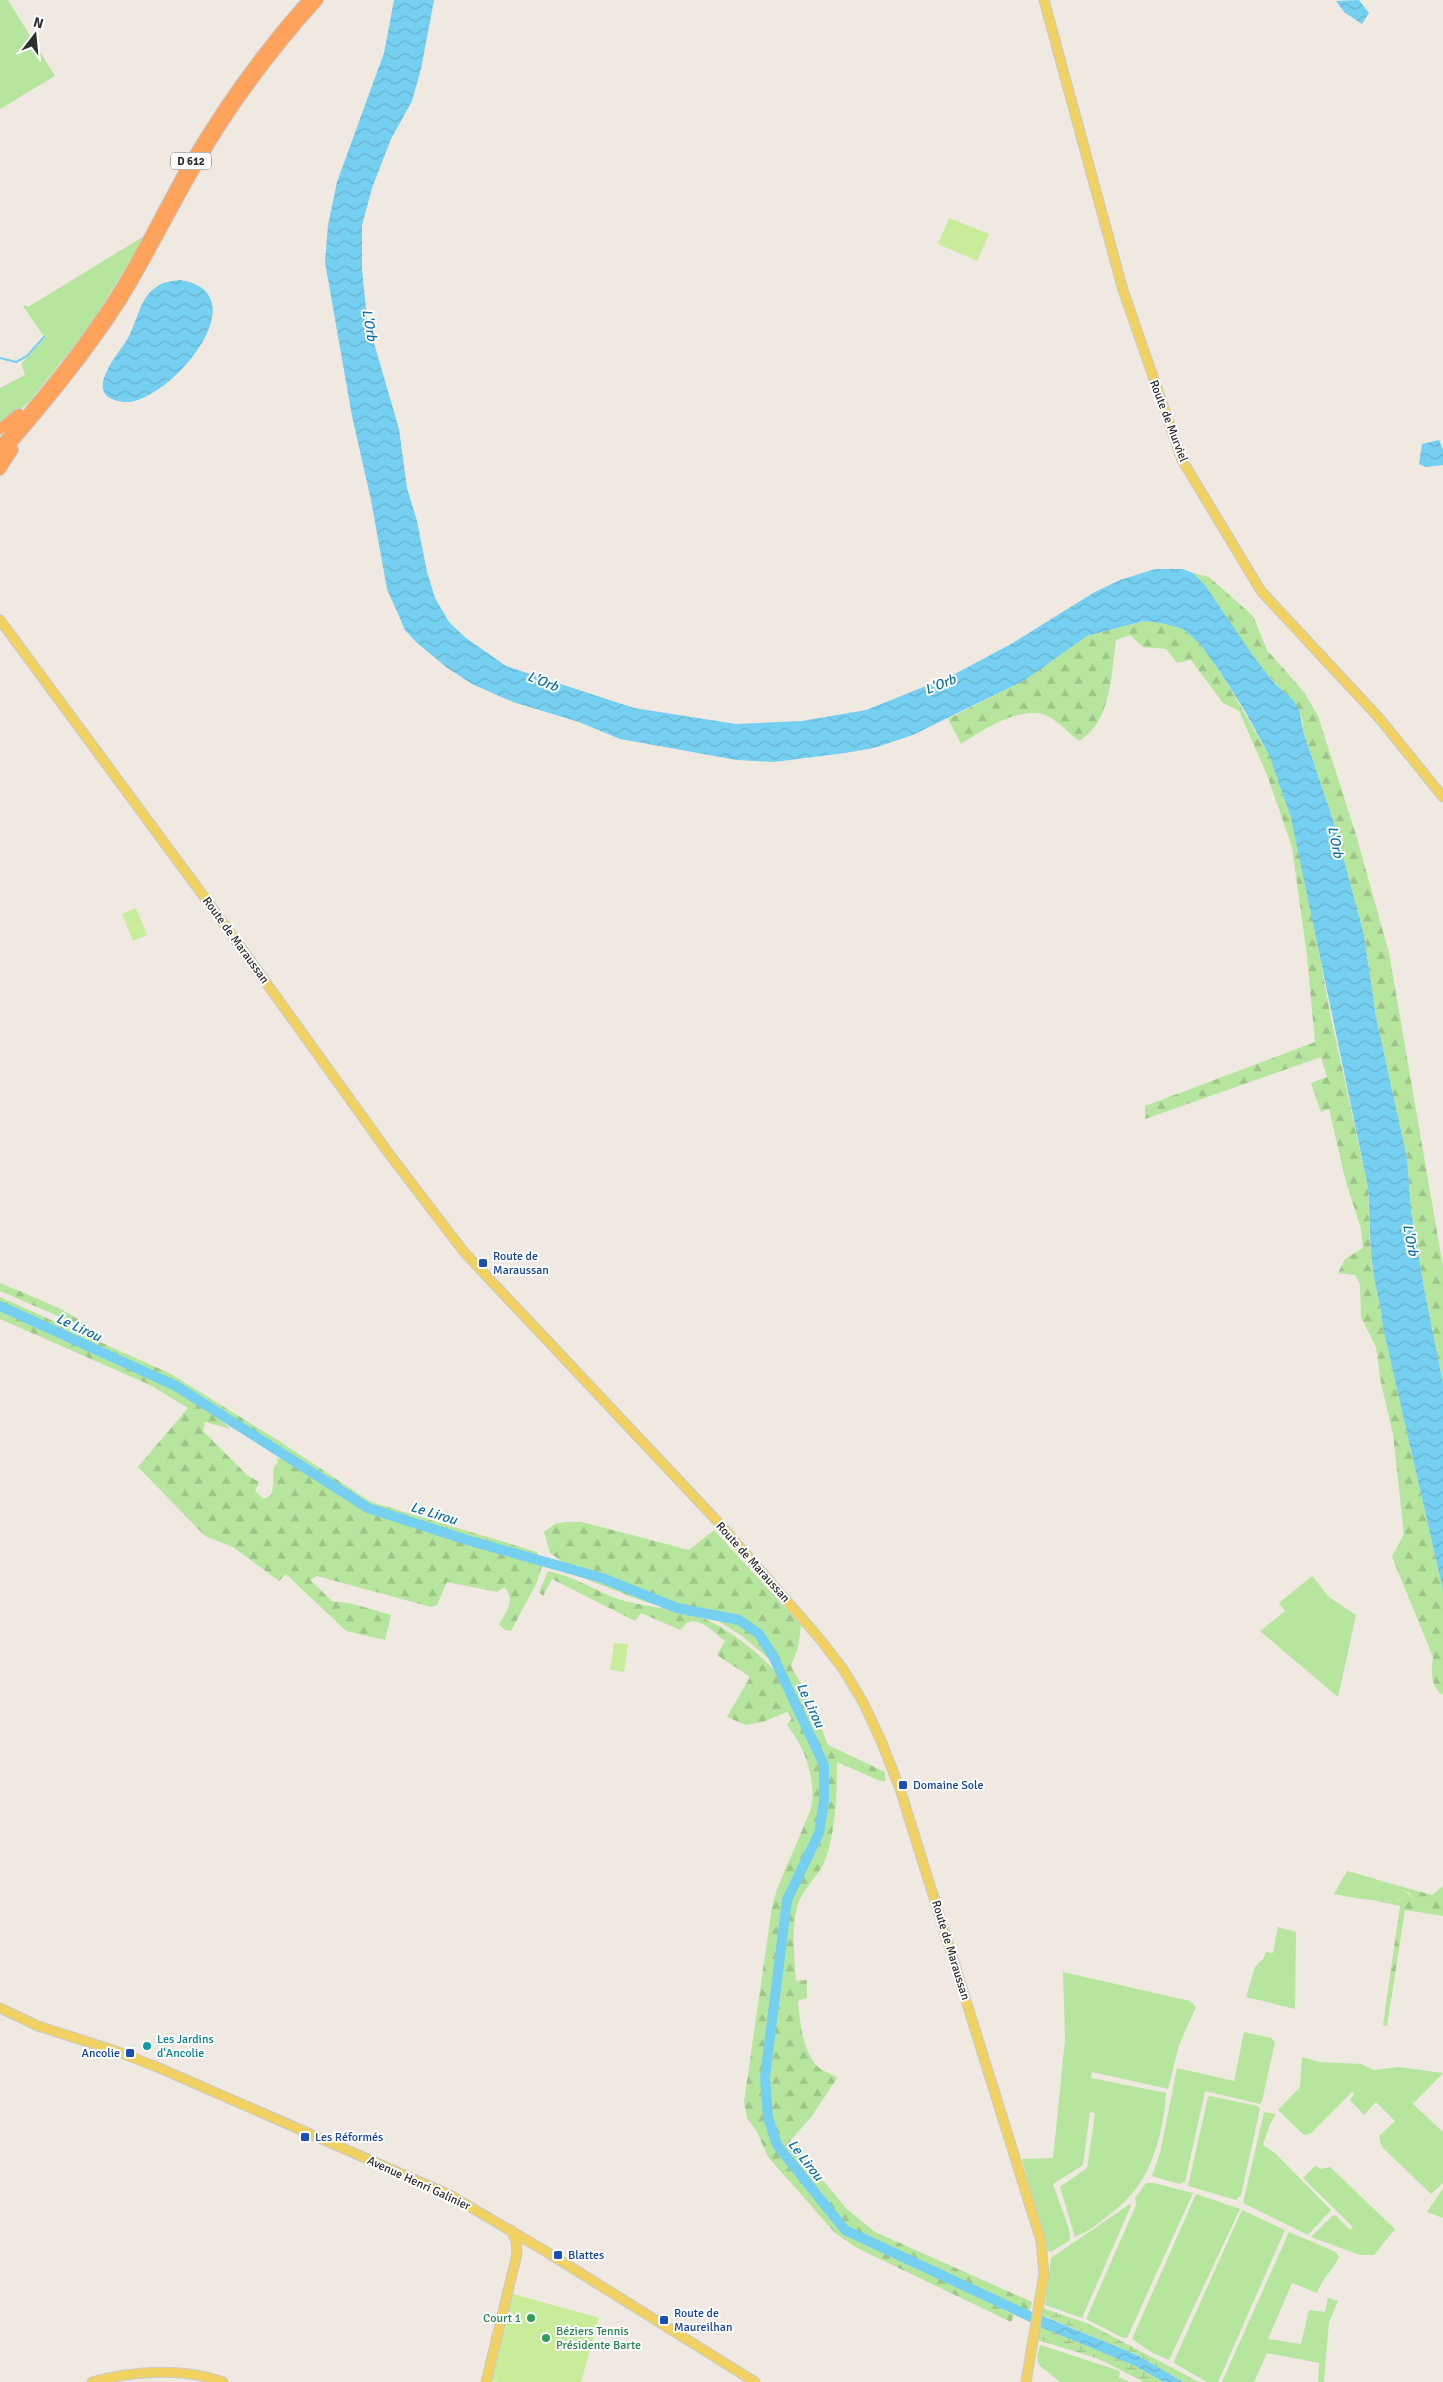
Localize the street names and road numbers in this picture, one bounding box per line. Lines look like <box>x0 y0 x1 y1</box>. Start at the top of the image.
road number: D 612 <box>171 153 211 170</box>
street label: Route de Murviel <box>1146 378 1191 465</box>
street label: Route de Maraussan <box>199 894 272 987</box>
street label: Route de Maraussan <box>712 1519 793 1606</box>
street label: Route de Maraussan <box>928 1898 973 2002</box>
street label: Avenue Henri Galinier <box>365 2153 473 2214</box>

